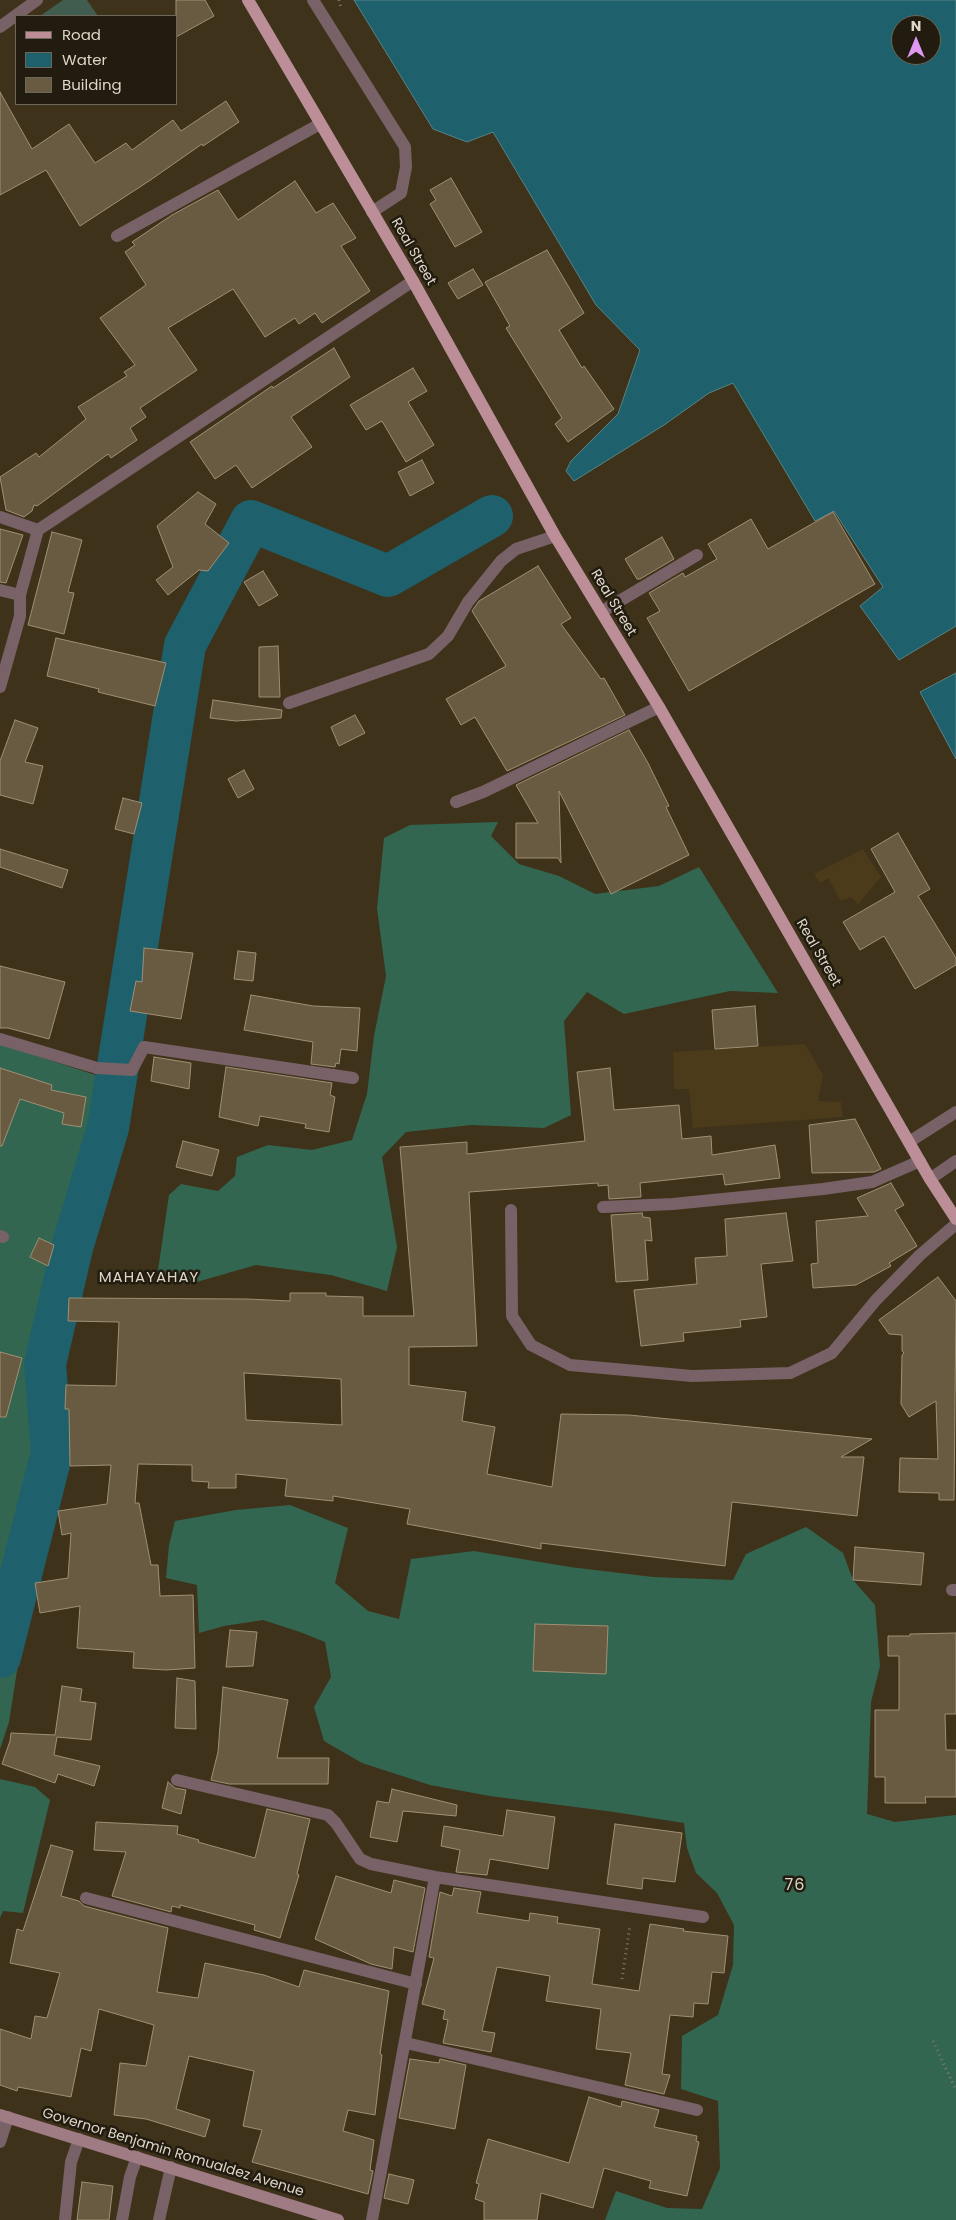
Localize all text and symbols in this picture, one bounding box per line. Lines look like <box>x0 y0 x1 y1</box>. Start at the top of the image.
legend <box>15 15 178 105</box>
north arrow <box>891 15 941 65</box>
text: N <box>911 16 921 36</box>
text: Road <box>62 24 101 45</box>
text: Water <box>62 49 107 70</box>
text: Building <box>62 74 122 95</box>
street label: Real Street <box>387 215 439 289</box>
street label: Real Street <box>587 567 639 639</box>
street label: Real Street <box>792 916 844 990</box>
district label: MAHAYAHAY <box>98 1269 200 1287</box>
district label: 76 <box>784 1876 806 1896</box>
street label: Governor Benjamin Romualdez Avenue <box>40 2105 306 2201</box>

